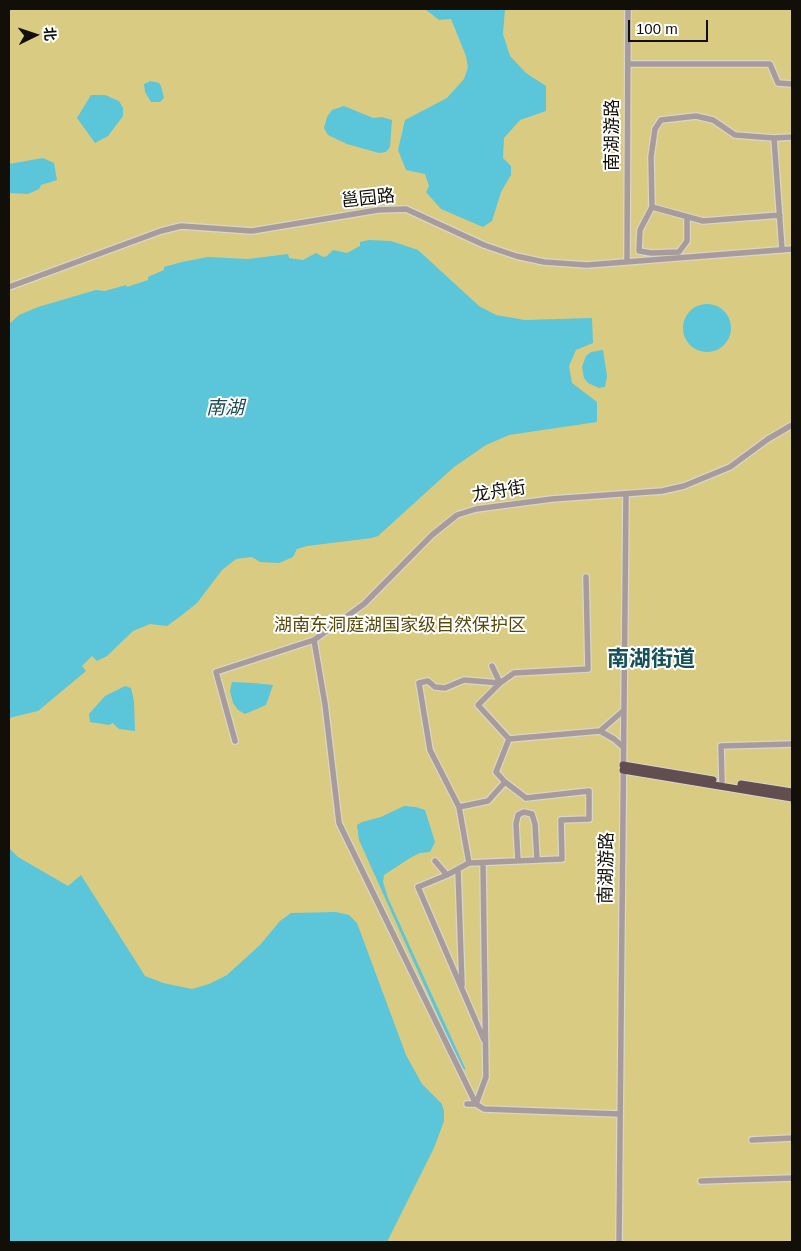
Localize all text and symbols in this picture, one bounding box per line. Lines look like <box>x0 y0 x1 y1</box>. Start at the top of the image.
north arrow <box>10 10 60 60</box>
scale bar <box>631 10 711 42</box>
text: 100 m <box>636 20 678 37</box>
text: 北 <box>41 26 58 41</box>
street label: 南湖游路 <box>602 99 624 171</box>
street label: 邕园路 <box>340 185 396 213</box>
water label: 南湖 <box>206 398 244 420</box>
street label: 龙舟街 <box>471 477 527 507</box>
park label: 湖南东洞庭湖国家级自然保护区 <box>274 615 526 637</box>
district label: 南湖街道 <box>607 647 695 673</box>
street label: 南湖游路 <box>596 832 618 904</box>

